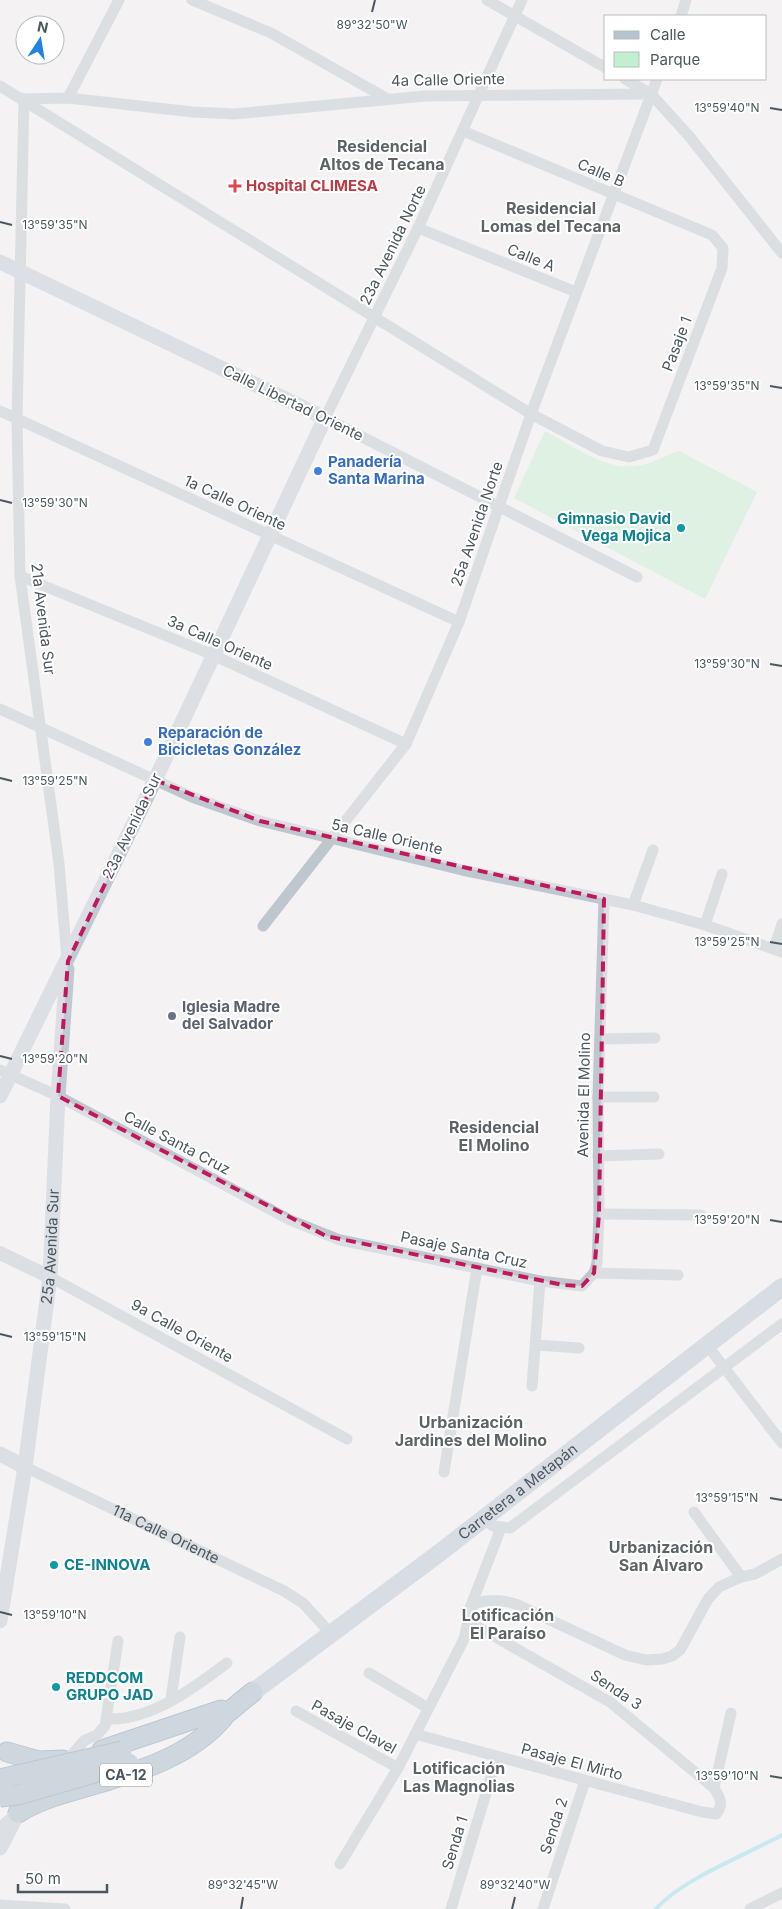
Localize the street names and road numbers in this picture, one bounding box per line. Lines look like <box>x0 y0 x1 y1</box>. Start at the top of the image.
street label: 4a Calle Oriente <box>391 69 505 90</box>
street label: Calle B <box>575 154 628 191</box>
street label: 23a Avenida Norte <box>355 182 430 308</box>
street label: Calle A <box>504 239 558 276</box>
street label: Pasaje 1 <box>657 314 696 374</box>
street label: Calle Libertad Oriente <box>220 360 367 445</box>
street label: 25a Avenida Norte <box>446 459 507 589</box>
street label: 1a Calle Oriente <box>181 471 289 534</box>
street label: 21a Avenida Sur <box>27 562 60 676</box>
street label: 3a Calle Oriente <box>164 611 276 674</box>
street label: 23a Avenida Sur <box>98 769 166 882</box>
street label: 5a Calle Oriente <box>330 814 445 859</box>
street label: Avenida El Molino <box>573 1032 594 1158</box>
street label: Calle Santa Cruz <box>121 1106 234 1179</box>
street label: 25a Avenida Sur <box>36 1188 63 1305</box>
street label: Pasaje Santa Cruz <box>399 1227 529 1272</box>
street label: 9a Calle Oriente <box>128 1295 237 1366</box>
street label: Carretera a Metapán <box>454 1439 581 1544</box>
street label: 11a Calle Oriente <box>109 1500 223 1568</box>
street label: Senda 3 <box>587 1665 646 1714</box>
street label: Pasaje Clavel <box>308 1695 400 1758</box>
street label: Pasaje El Mirto <box>519 1739 625 1784</box>
road number: CA-12 <box>100 1764 152 1786</box>
street label: Senda 2 <box>535 1795 572 1856</box>
street label: Senda 1 <box>437 1814 472 1872</box>

